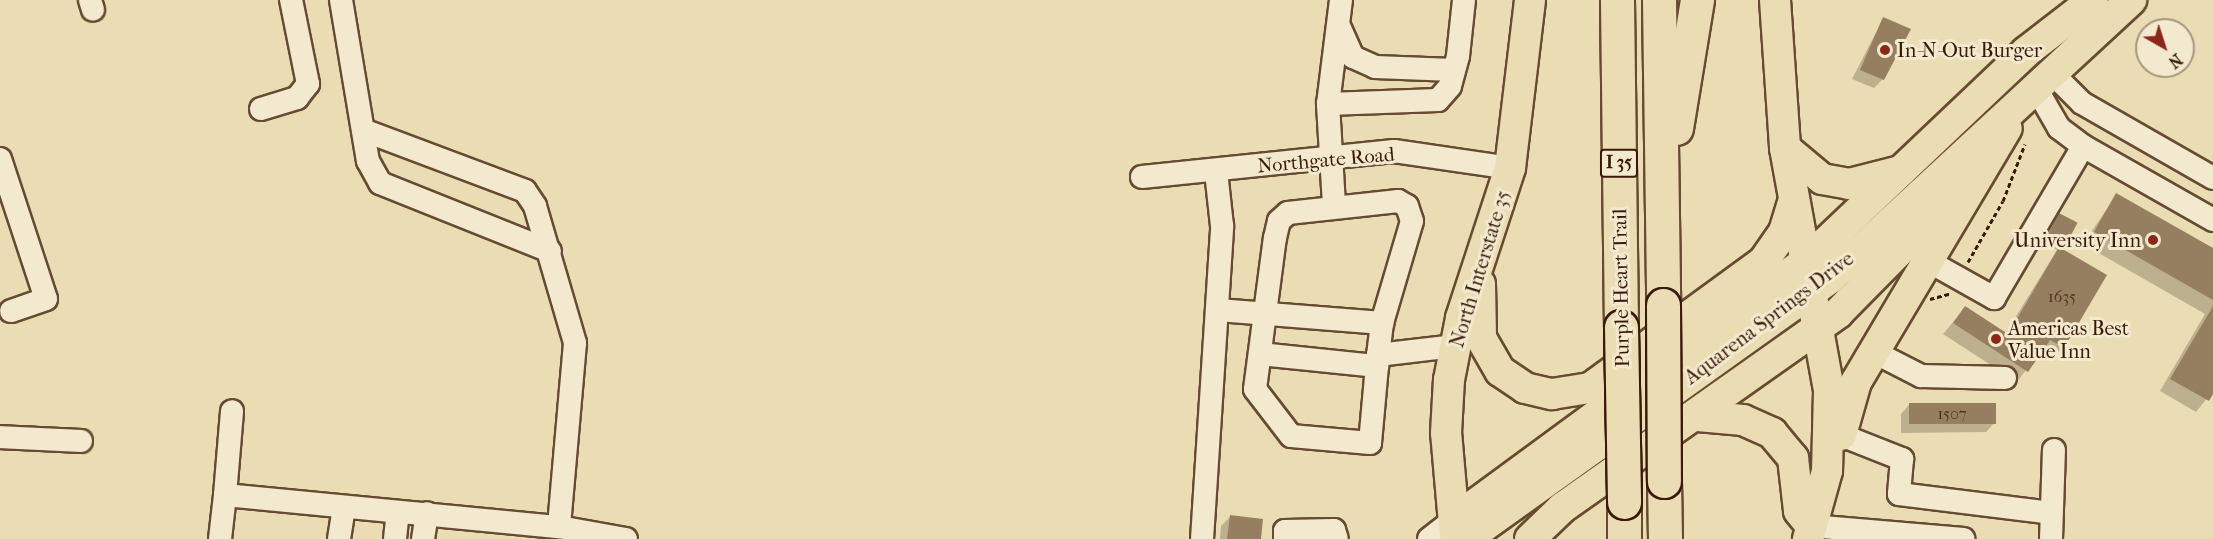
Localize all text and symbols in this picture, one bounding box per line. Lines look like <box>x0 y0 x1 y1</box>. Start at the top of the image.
north arrow <box>2135 18 2195 78</box>
place label: In-N-Out Burger <box>1897 38 2042 62</box>
marker: In-N-Out Burger <box>1878 43 1892 57</box>
text: N <box>2165 50 2186 72</box>
street label: Northgate Road <box>1256 142 1396 178</box>
road number: I 35 <box>1600 148 1638 178</box>
street label: North Interstate 35 <box>1445 188 1515 350</box>
street label: Purple Heart Trail <box>1608 208 1634 368</box>
place label: University Inn <box>2014 228 2141 252</box>
marker: University Inn <box>2146 233 2160 247</box>
street label: Aquarena Springs Drive <box>1680 247 1858 389</box>
house number: 1635 <box>2048 287 2076 307</box>
place label: Americas Best Value Inn <box>2008 316 2129 363</box>
marker: Americas Best Value Inn <box>1989 332 2003 346</box>
house number: 1507 <box>1937 404 1967 424</box>

